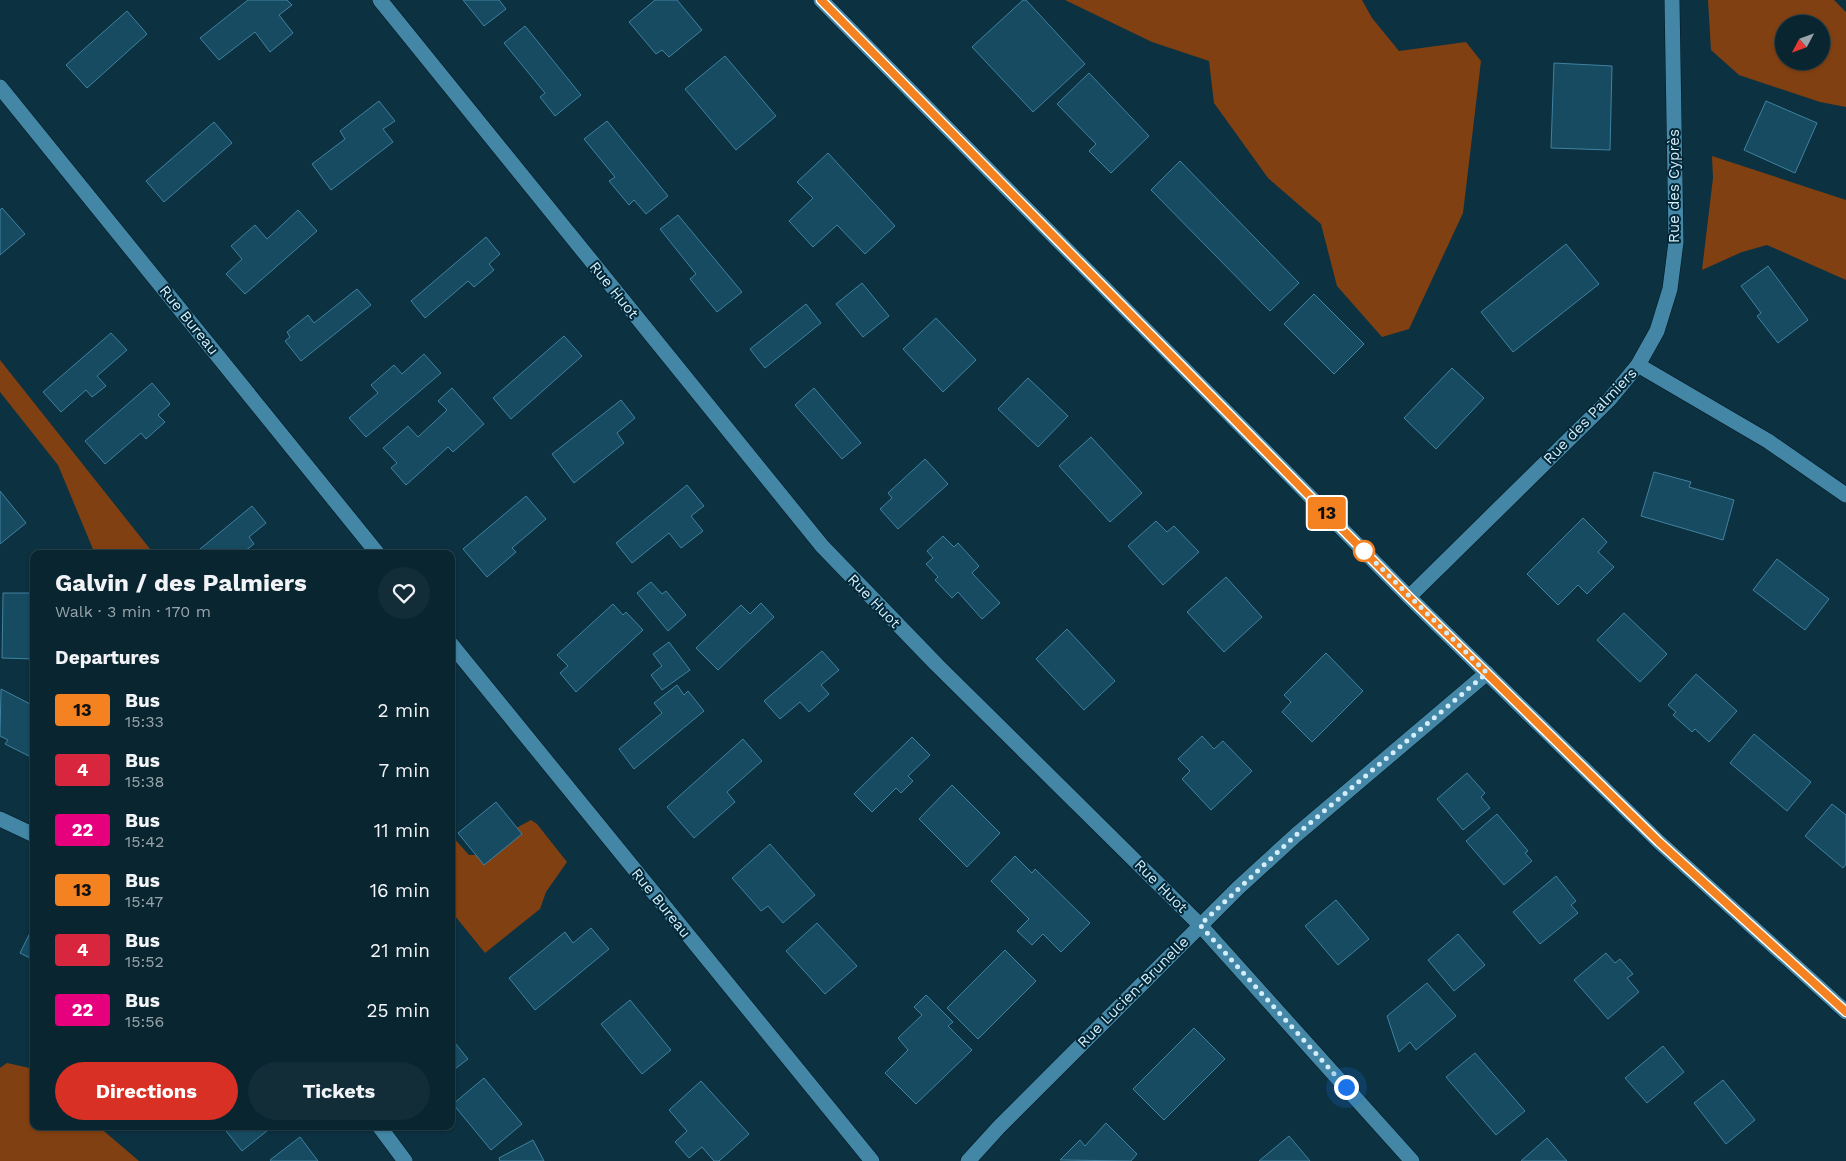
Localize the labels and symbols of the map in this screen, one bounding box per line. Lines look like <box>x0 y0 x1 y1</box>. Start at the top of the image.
north arrow <box>1775 15 1830 70</box>
street label: Rue des Cyprès <box>1665 129 1683 243</box>
street label: Rue Huot <box>586 258 643 323</box>
street label: Rue Bureau <box>156 282 222 358</box>
street label: Rue des Palmiers <box>1539 364 1641 468</box>
line badge: 13 <box>1304 497 1350 529</box>
unlabelled marker <box>1353 540 1375 562</box>
street label: Rue Huot <box>844 570 905 632</box>
street label: Rue Huot <box>1131 856 1192 917</box>
street label: Rue Bureau <box>628 865 694 941</box>
street label: Rue Lucien-Brunelle <box>1074 933 1192 1051</box>
your location <box>1334 1075 1359 1100</box>

